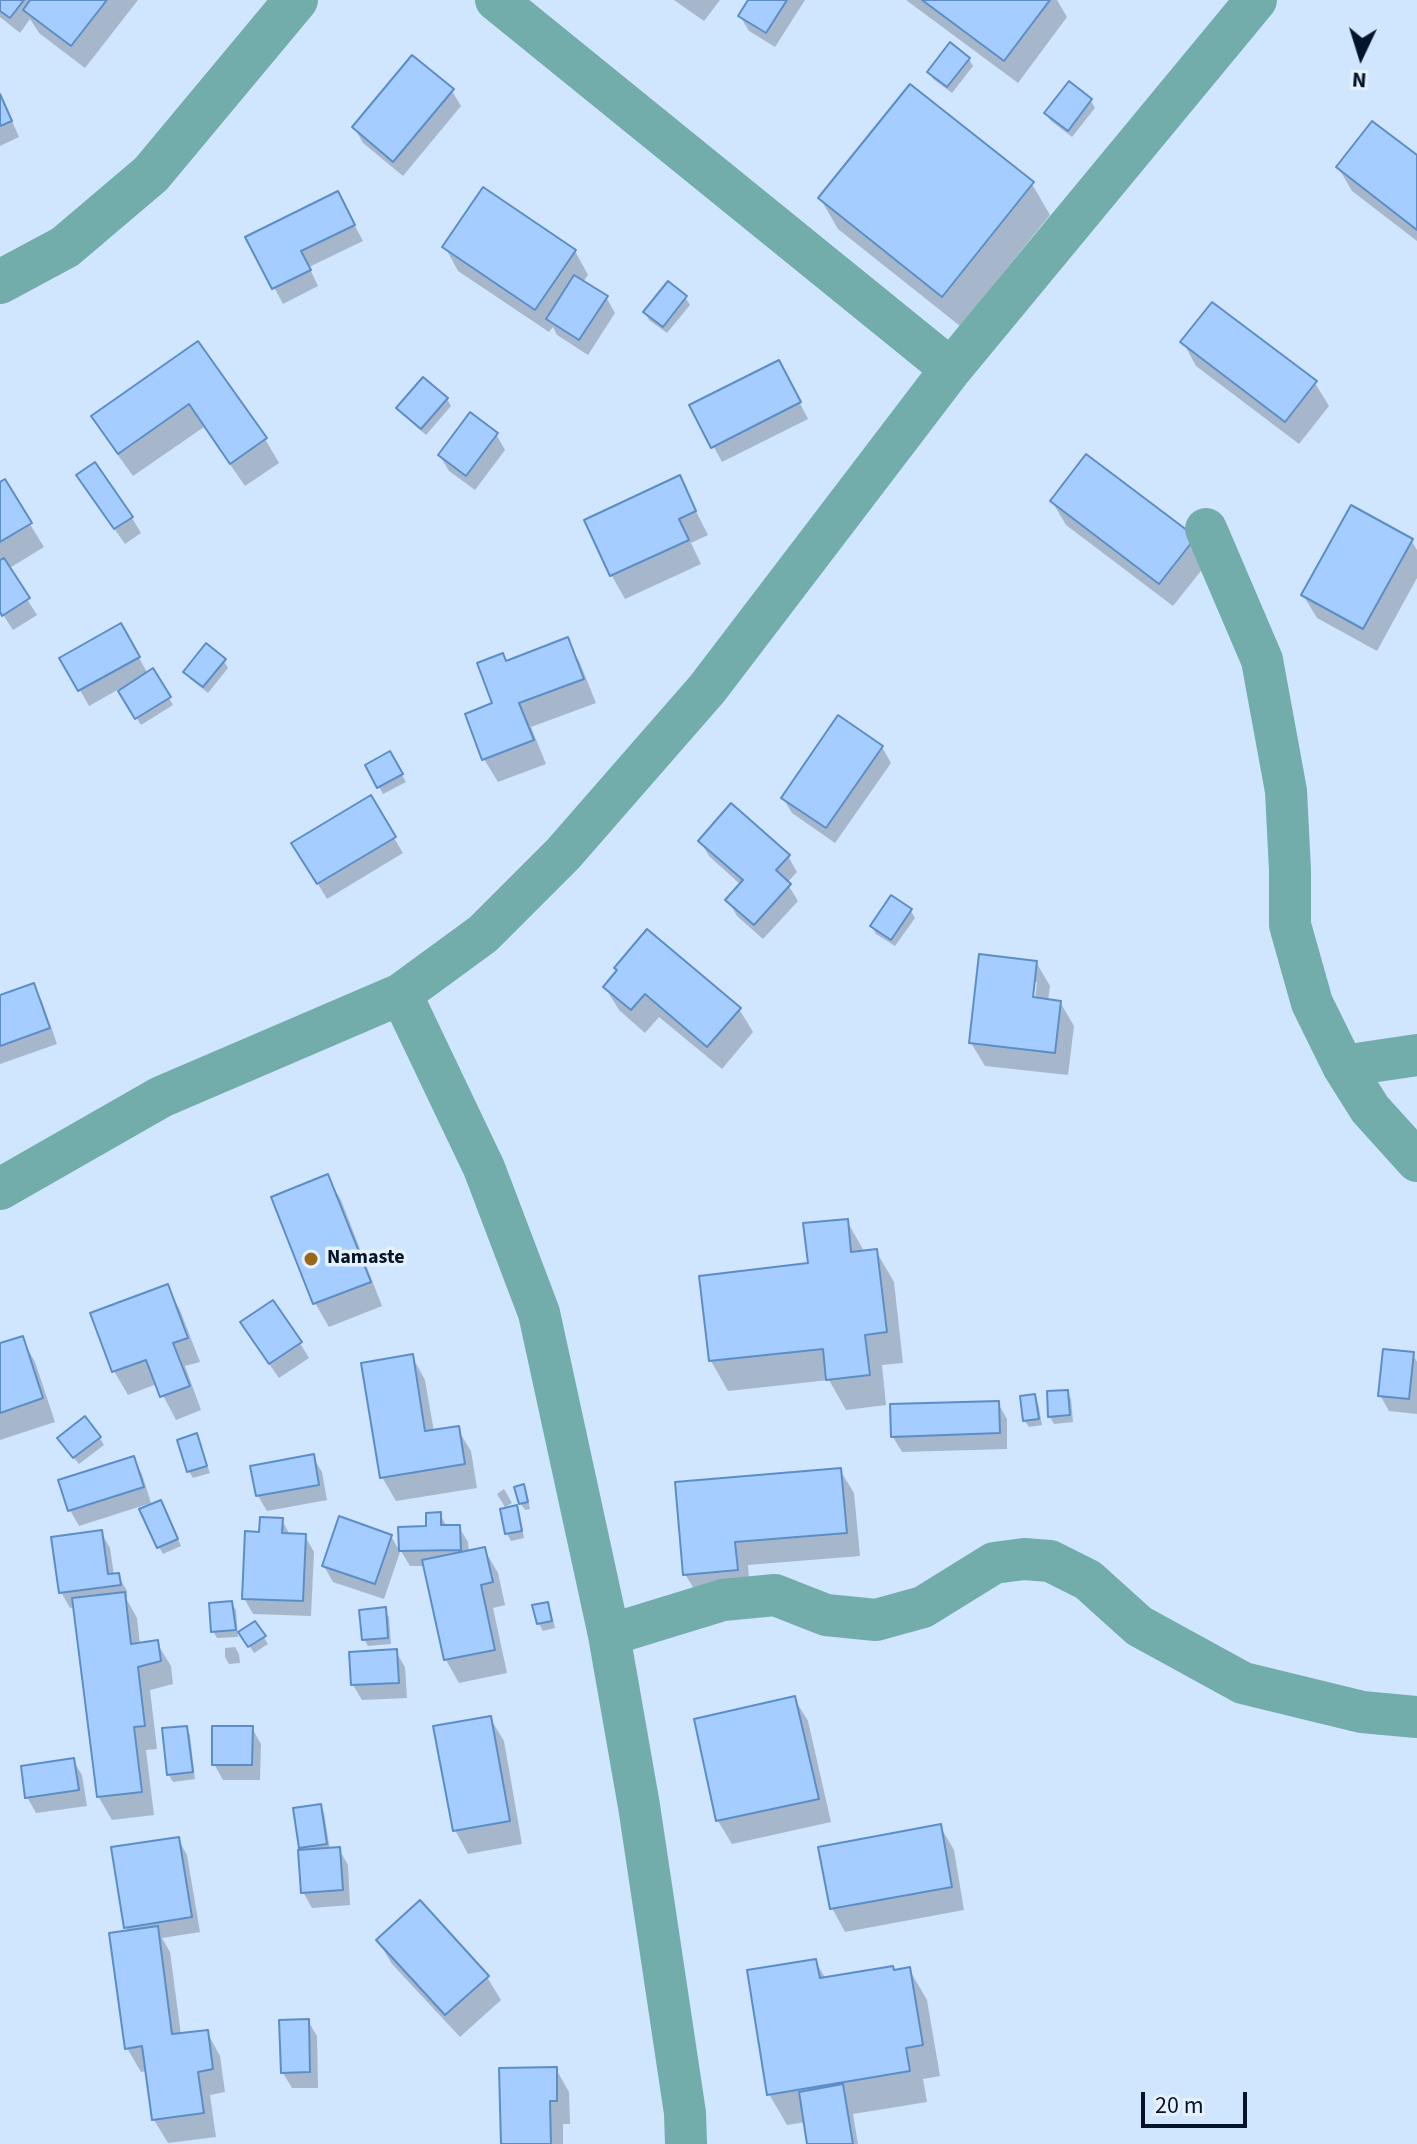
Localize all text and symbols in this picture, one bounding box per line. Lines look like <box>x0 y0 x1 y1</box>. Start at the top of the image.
north arrow <box>1321 16 1401 96</box>
text: N <box>1351 63 1368 96</box>
place label: Namaste <box>327 1247 405 1271</box>
marker: Namaste <box>302 1250 320 1268</box>
scale bar <box>1145 2076 1251 2126</box>
text: 20 m <box>1155 2088 1204 2123</box>

